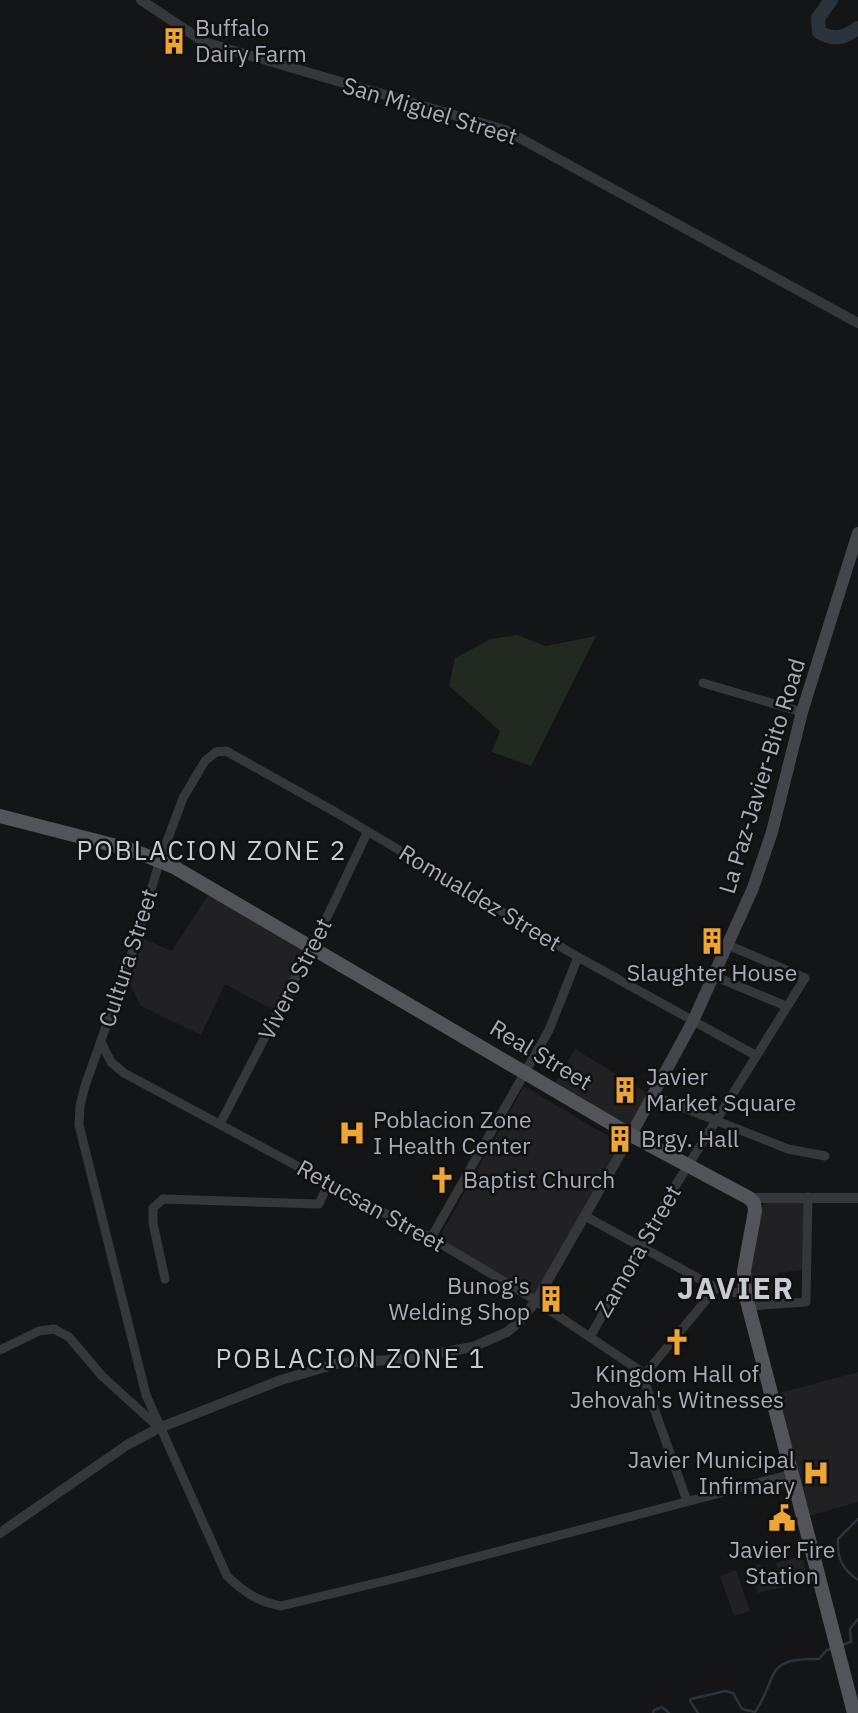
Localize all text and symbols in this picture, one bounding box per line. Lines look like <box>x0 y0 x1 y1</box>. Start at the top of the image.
place label: Buffalo Dairy Farm <box>195 12 307 68</box>
building icon: Buffalo Dairy Farm <box>159 26 189 56</box>
street label: San Miguel Street <box>339 69 521 151</box>
street label: La Paz-Javier-Bito Road <box>711 654 811 897</box>
district label: POBLACION ZONE 2 <box>77 833 347 867</box>
street label: Romualdez Street <box>394 837 567 957</box>
street label: Cultura Street <box>91 885 164 1031</box>
street label: Vivero Street <box>250 912 338 1045</box>
building icon: Slaughter House <box>697 926 727 956</box>
place label: Slaughter House <box>627 957 797 987</box>
street label: Real Street <box>485 1012 598 1096</box>
place label: Javier Market Square <box>646 1061 796 1117</box>
building icon: Javier Market Square <box>610 1075 640 1105</box>
place label: Poblacion Zone I Health Center <box>373 1104 532 1160</box>
hospital icon: Poblacion Zone I Health Center <box>337 1118 367 1148</box>
place label: Brgy. Hall <box>641 1123 739 1153</box>
building icon: Brgy. Hall <box>605 1124 635 1154</box>
street label: Retucsan Street <box>292 1152 451 1258</box>
place label: Baptist Church <box>463 1164 615 1194</box>
church icon: Baptist Church <box>427 1165 457 1195</box>
street label: Zamora Street <box>587 1179 687 1322</box>
district label: JAVIER <box>677 1268 795 1307</box>
place label: Bunog's Welding Shop <box>389 1270 530 1326</box>
building icon: Bunog's Welding Shop <box>536 1284 566 1314</box>
church icon: Kingdom Hall of Jehovah's Witnesses <box>662 1327 692 1357</box>
district label: POBLACION ZONE 1 <box>216 1341 486 1375</box>
place label: Kingdom Hall of Jehovah's Witnesses <box>570 1358 784 1414</box>
place label: Javier Municipal Infirmary <box>628 1444 796 1500</box>
hospital icon: Javier Municipal Infirmary <box>801 1458 831 1488</box>
public building icon: Javier Fire Station <box>767 1503 797 1533</box>
place label: Javier Fire Station <box>729 1534 835 1590</box>

